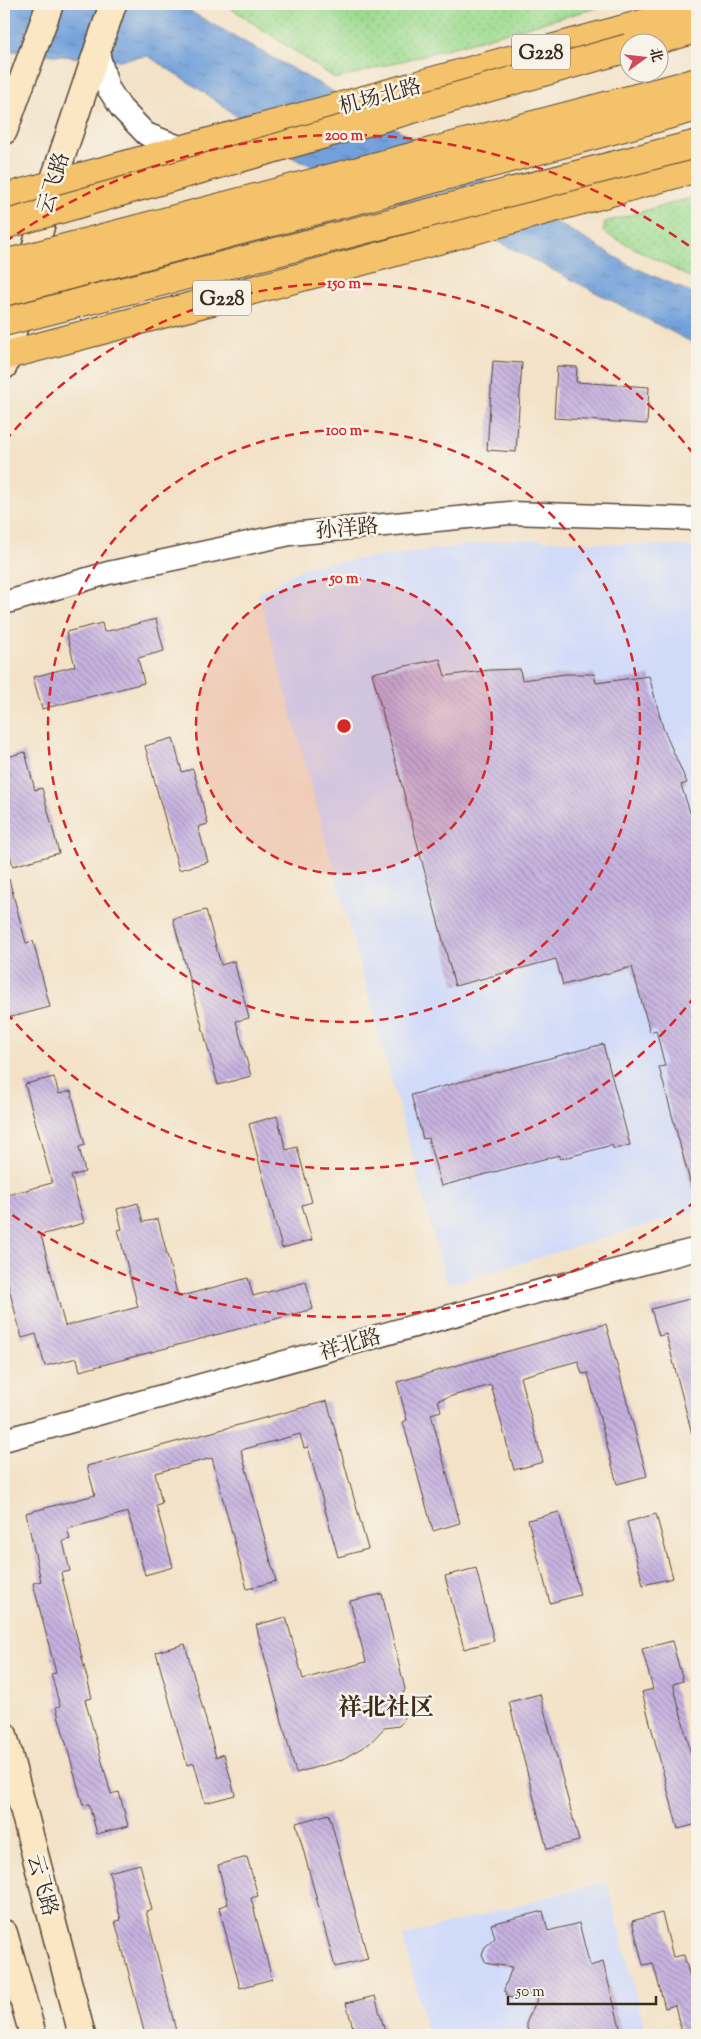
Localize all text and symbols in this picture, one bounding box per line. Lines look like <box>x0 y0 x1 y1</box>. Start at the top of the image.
north arrow <box>618 32 668 82</box>
road number: G228 <box>512 34 570 70</box>
text: 北 <box>643 46 666 65</box>
street label: 机场北路 <box>336 73 425 123</box>
text: 200 m <box>325 126 364 147</box>
street label: 云飞路 <box>31 149 78 218</box>
text: 150 m <box>327 274 361 295</box>
road number: G228 <box>193 280 251 316</box>
text: 100 m <box>326 421 363 442</box>
street label: 孙洋路 <box>314 512 380 548</box>
text: 50 m <box>329 569 359 590</box>
centre of rings <box>335 717 353 735</box>
street label: 祥北路 <box>316 1323 385 1369</box>
district label: 祥北社区 <box>338 1692 434 1726</box>
street label: 云飞路 <box>18 1851 64 1920</box>
scale bar <box>508 1974 656 2006</box>
text: 50 m <box>515 1982 545 2003</box>

